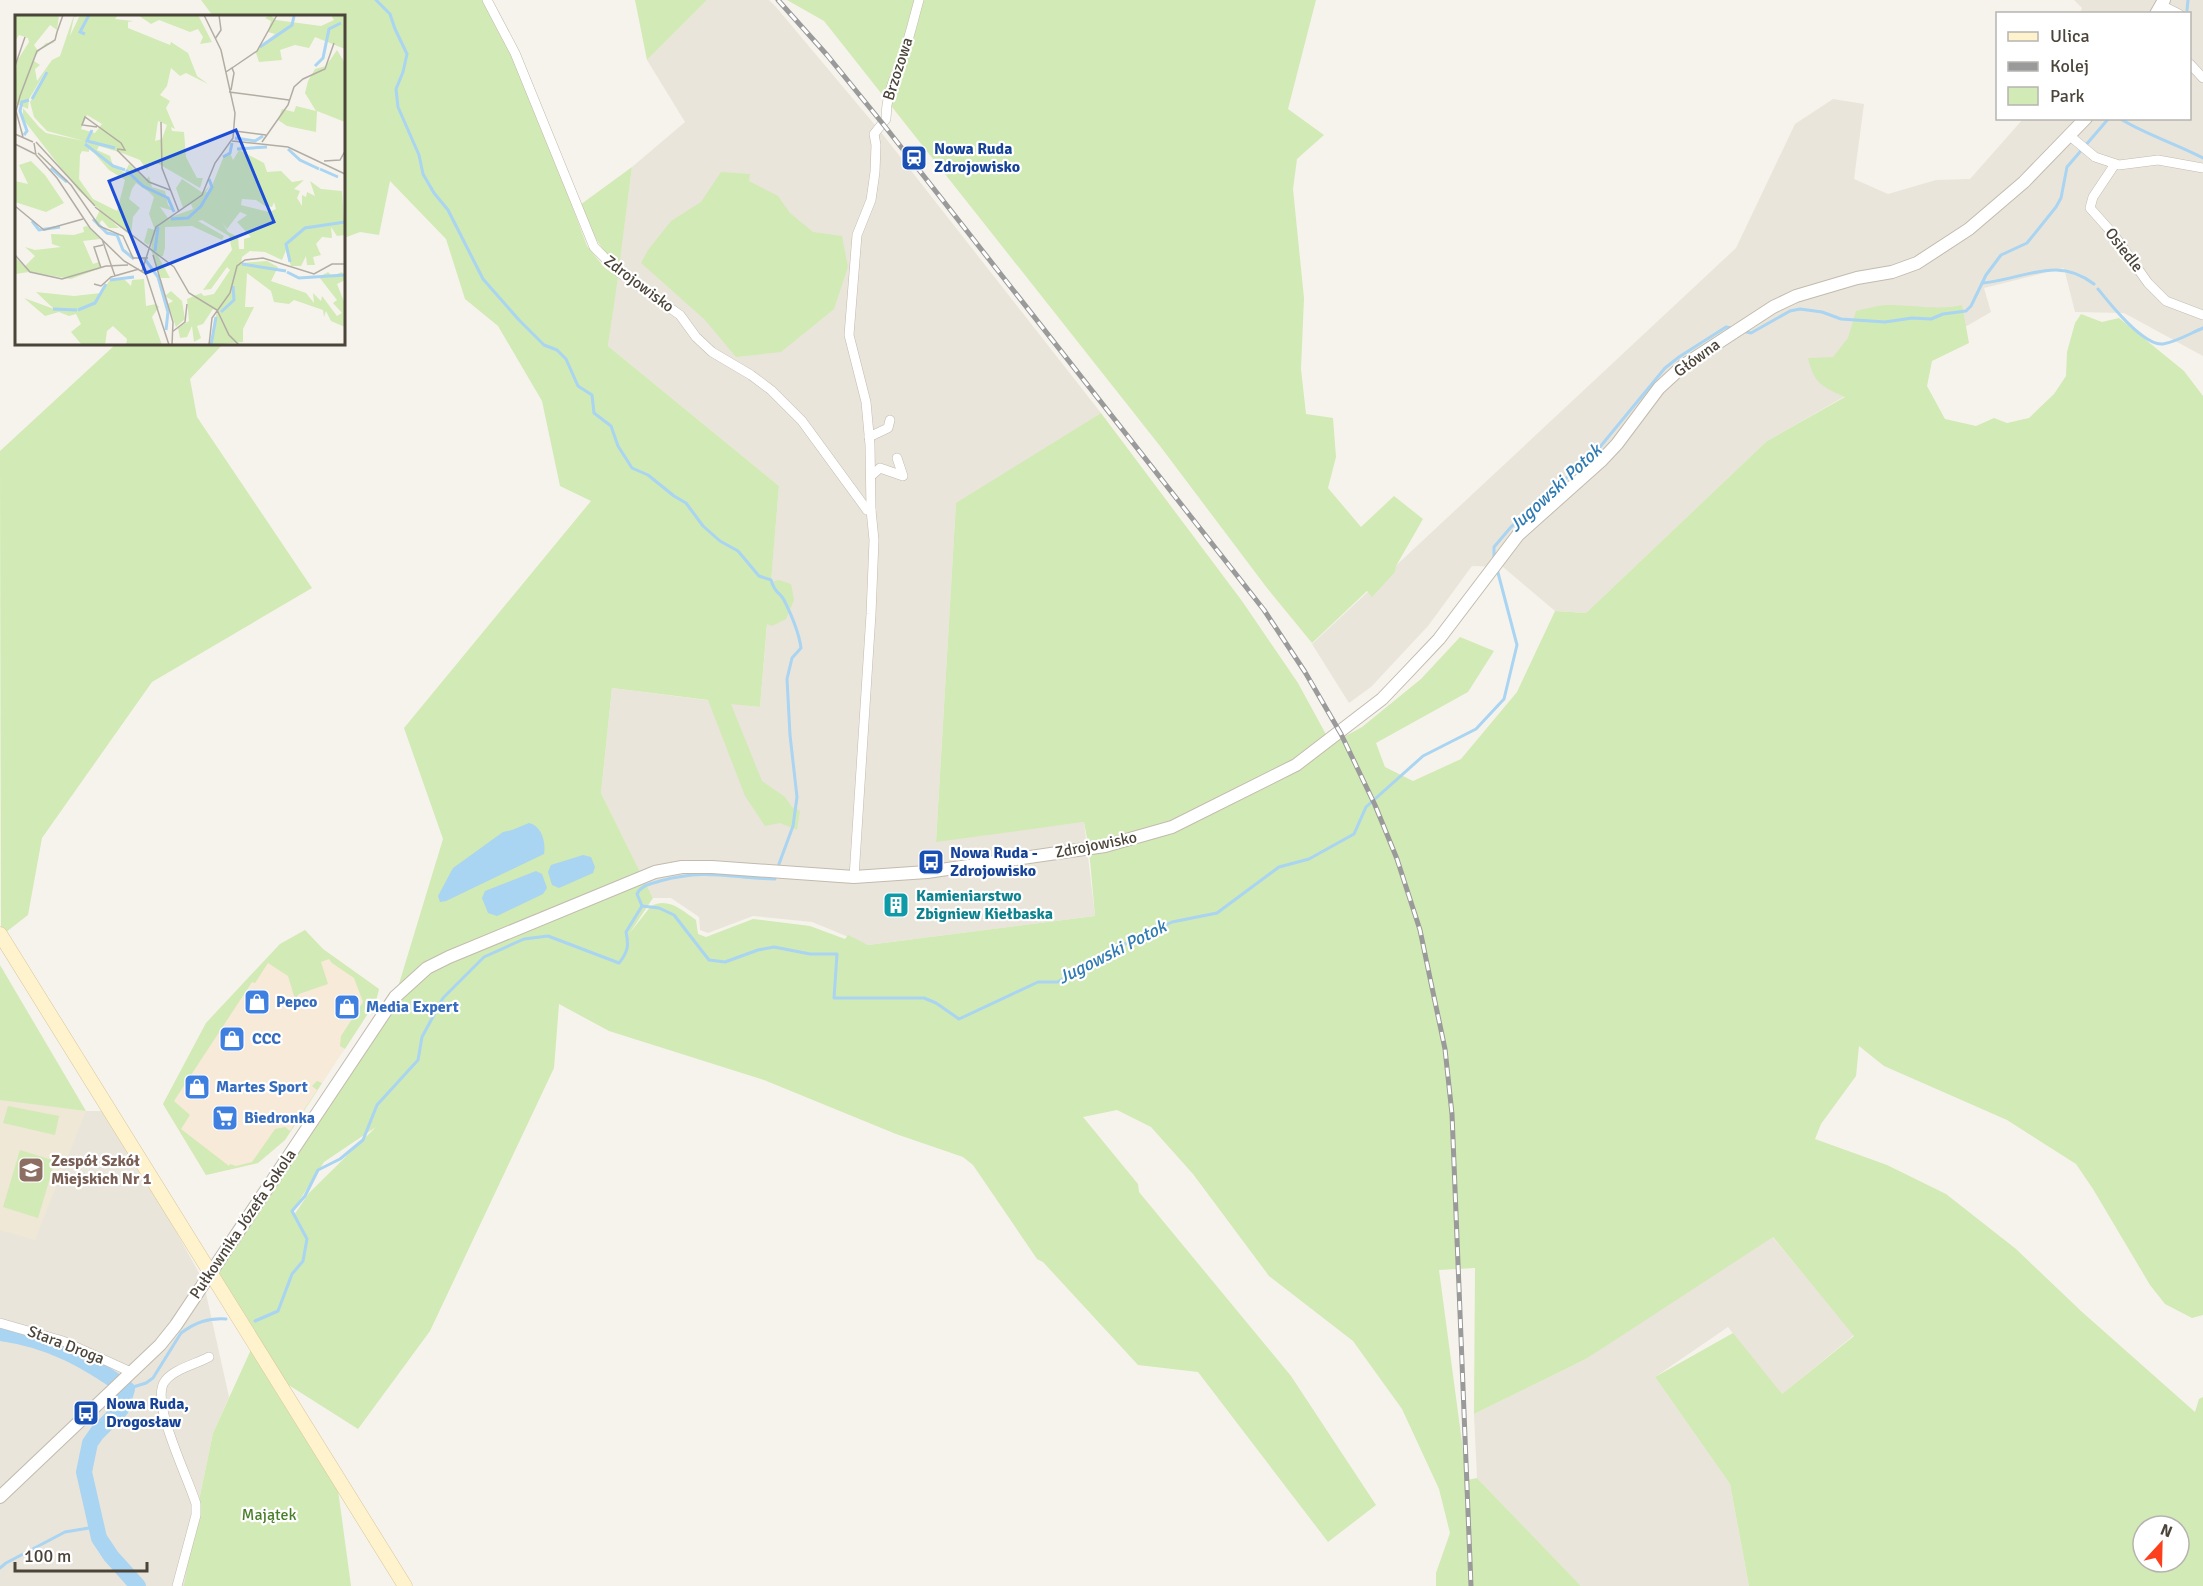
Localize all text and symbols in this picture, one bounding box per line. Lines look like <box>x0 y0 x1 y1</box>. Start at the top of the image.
legend <box>1996 12 2191 120</box>
inset map <box>15 15 345 345</box>
text: Ulica <box>2050 25 2090 47</box>
street label: Brzozowa <box>878 35 918 103</box>
text: Kolej <box>2050 55 2089 77</box>
text: Park <box>2050 85 2085 107</box>
place label: Nowa Ruda Zdrojowisko <box>934 139 1020 177</box>
station icon: Nowa Ruda Zdrojowisko <box>899 143 929 173</box>
street label: Osiedle <box>2100 224 2148 276</box>
street label: Zdrojowisko <box>600 251 678 317</box>
street label: Główna <box>1670 335 1724 381</box>
water label: Jugowski Potok <box>1504 438 1607 537</box>
street label: Zdrojowisko <box>1053 827 1139 863</box>
place label: Nowa Ruda - Zdrojowisko <box>950 843 1038 881</box>
bus stop icon: Nowa Ruda - Zdrojowisko <box>916 847 946 877</box>
place label: Kamieniarstwo Zbigniew Kiełbaska <box>916 886 1053 924</box>
building icon: Kamieniarstwo Zbigniew Kiełbaska <box>881 890 911 920</box>
water label: Jugowski Potok <box>1054 914 1172 989</box>
shop icon: Pepco <box>242 987 272 1017</box>
place label: Pepco <box>276 992 317 1012</box>
shop icon: Media Expert <box>332 992 362 1022</box>
place label: Media Expert <box>366 997 459 1017</box>
shop icon: CCC <box>217 1024 247 1054</box>
place label: CCC <box>252 1029 281 1049</box>
shop icon: Martes Sport <box>182 1072 212 1102</box>
place label: Martes Sport <box>216 1077 308 1097</box>
supermarket icon: Biedronka <box>210 1103 240 1133</box>
place label: Biedronka <box>244 1108 315 1128</box>
street label: Pułkownika Józefa Sokola <box>185 1145 301 1303</box>
place label: Zespół Szkół Miejskich Nr 1 <box>51 1151 152 1189</box>
school or university icon: Zespół Szkół Miejskich Nr 1 <box>16 1155 46 1185</box>
street label: Stara Droga <box>25 1321 107 1369</box>
place label: Nowa Ruda, Drogosław <box>106 1394 189 1432</box>
bus stop icon: Nowa Ruda, Drogosław <box>71 1398 101 1428</box>
park label: Majątek <box>241 1505 297 1525</box>
north arrow <box>2131 1514 2191 1574</box>
text: N <box>2157 1520 2175 1542</box>
scale bar <box>15 1535 147 1573</box>
text: 100 m <box>24 1545 71 1567</box>

